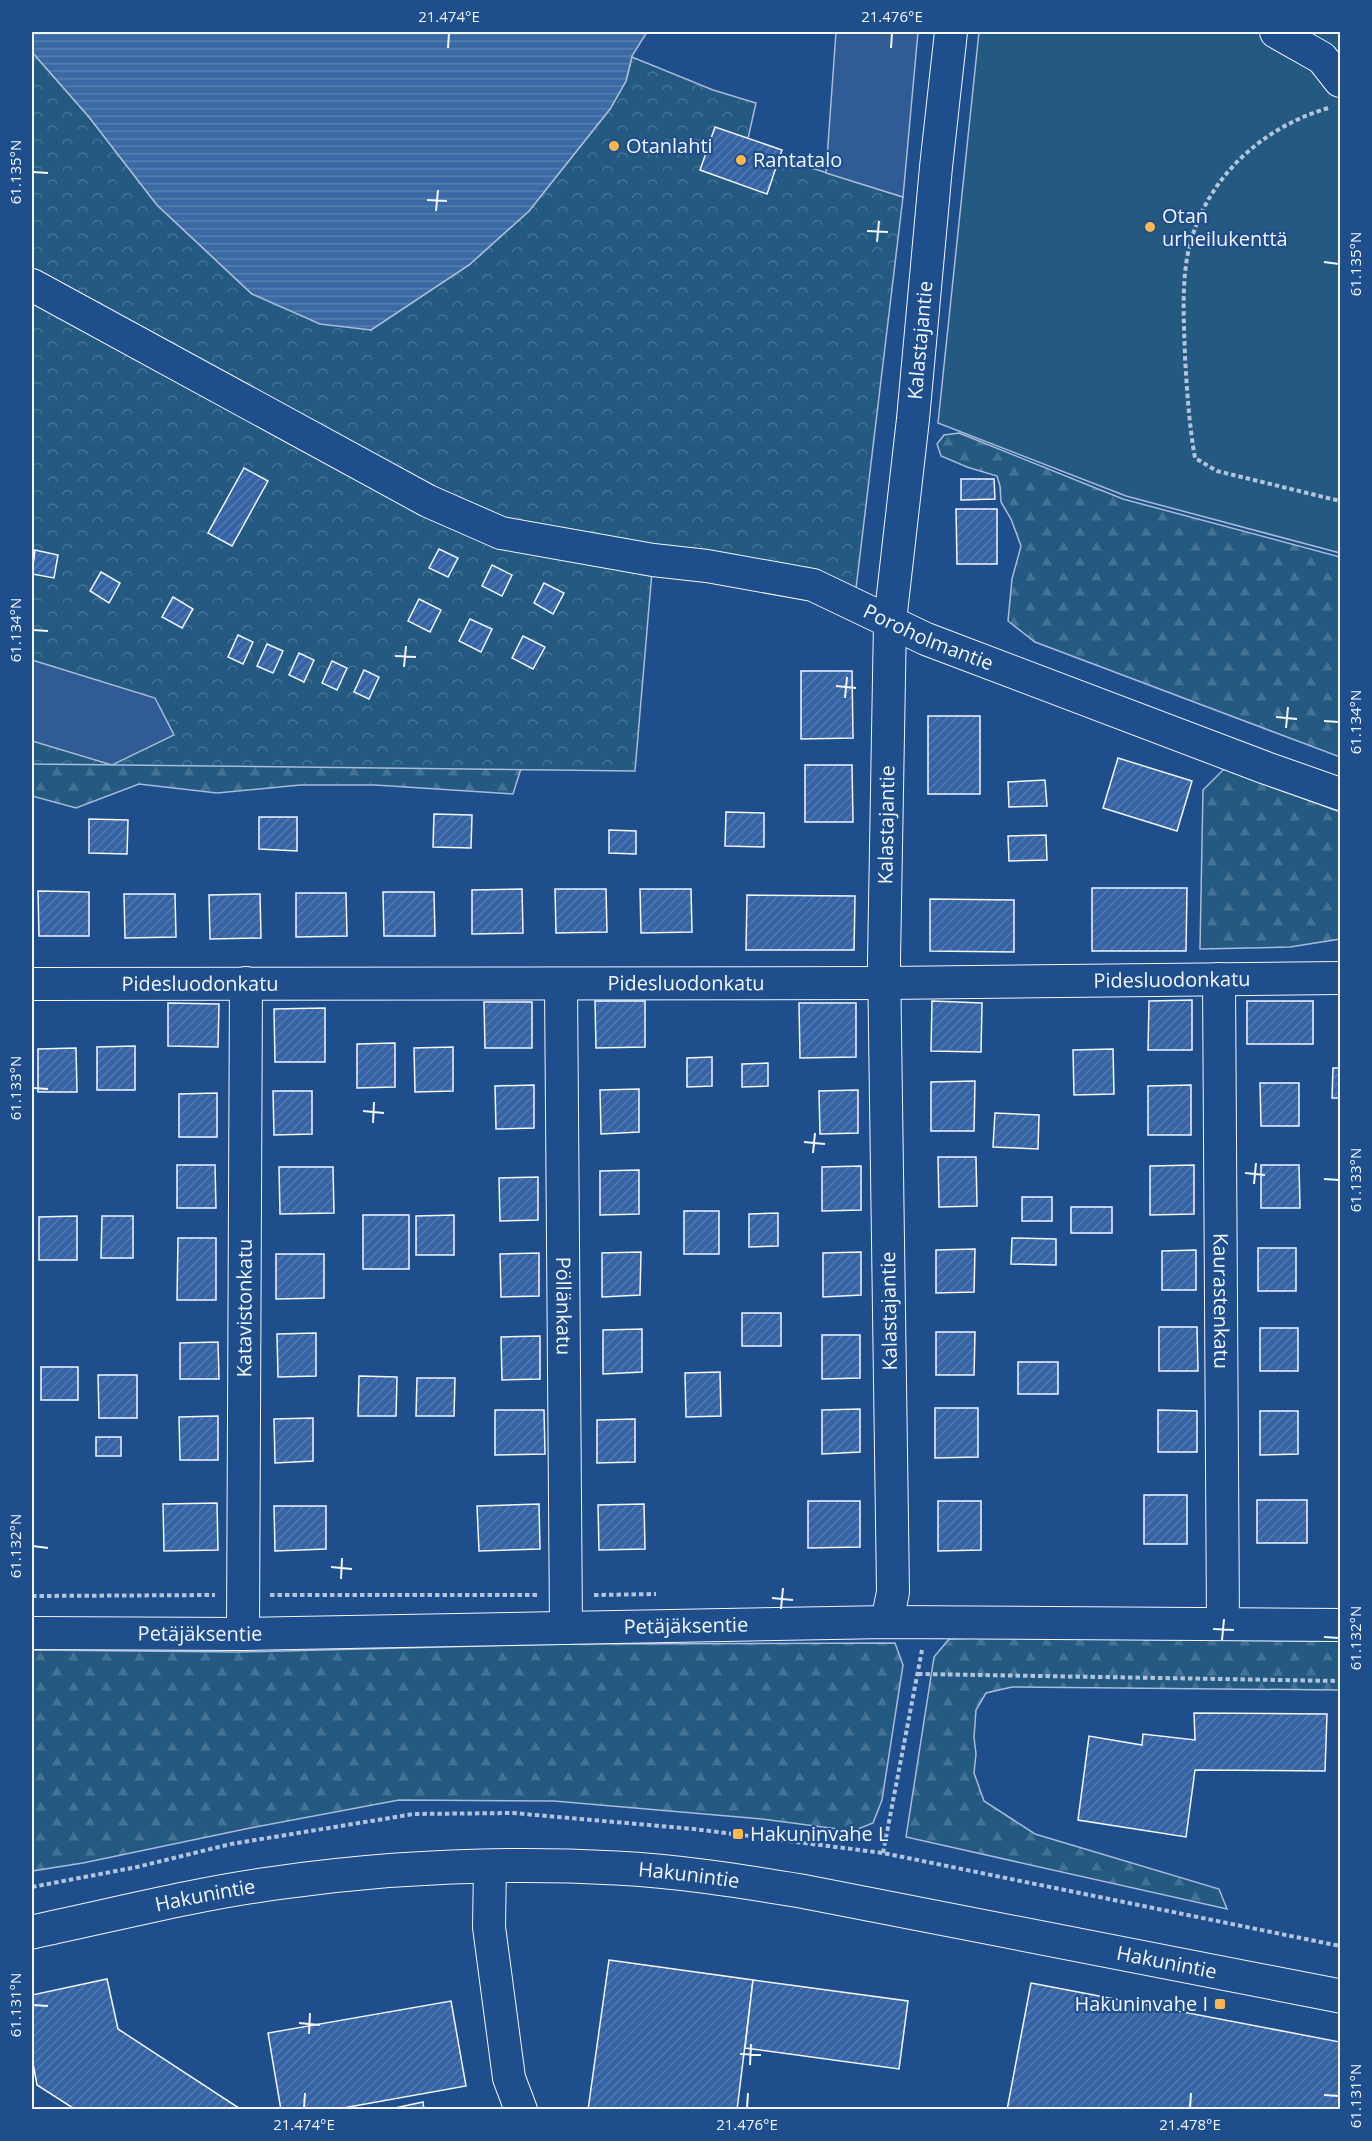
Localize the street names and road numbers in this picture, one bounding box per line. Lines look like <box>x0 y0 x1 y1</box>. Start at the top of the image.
street label: Kalastajantie <box>901 280 939 401</box>
street label: Poroholmantie <box>859 597 997 676</box>
street label: Kalastajantie <box>871 765 900 885</box>
street label: Pidesluodonkatu <box>1093 965 1251 994</box>
street label: Pidesluodonkatu <box>607 969 765 996</box>
street label: Pidesluodonkatu <box>121 970 279 997</box>
street label: Kaurastenkatu <box>1208 1233 1235 1369</box>
street label: Katavistonkatu <box>230 1239 258 1377</box>
street label: Kalastajantie <box>874 1251 903 1371</box>
street label: Pöllänkatu <box>550 1257 578 1355</box>
street label: Petäjäksentie <box>623 1611 749 1640</box>
street label: Petäjäksentie <box>138 1620 263 1647</box>
street label: Hakunintie <box>637 1855 741 1894</box>
street label: Hakunintie <box>152 1872 257 1918</box>
street label: Hakunintie <box>1114 1939 1219 1985</box>

